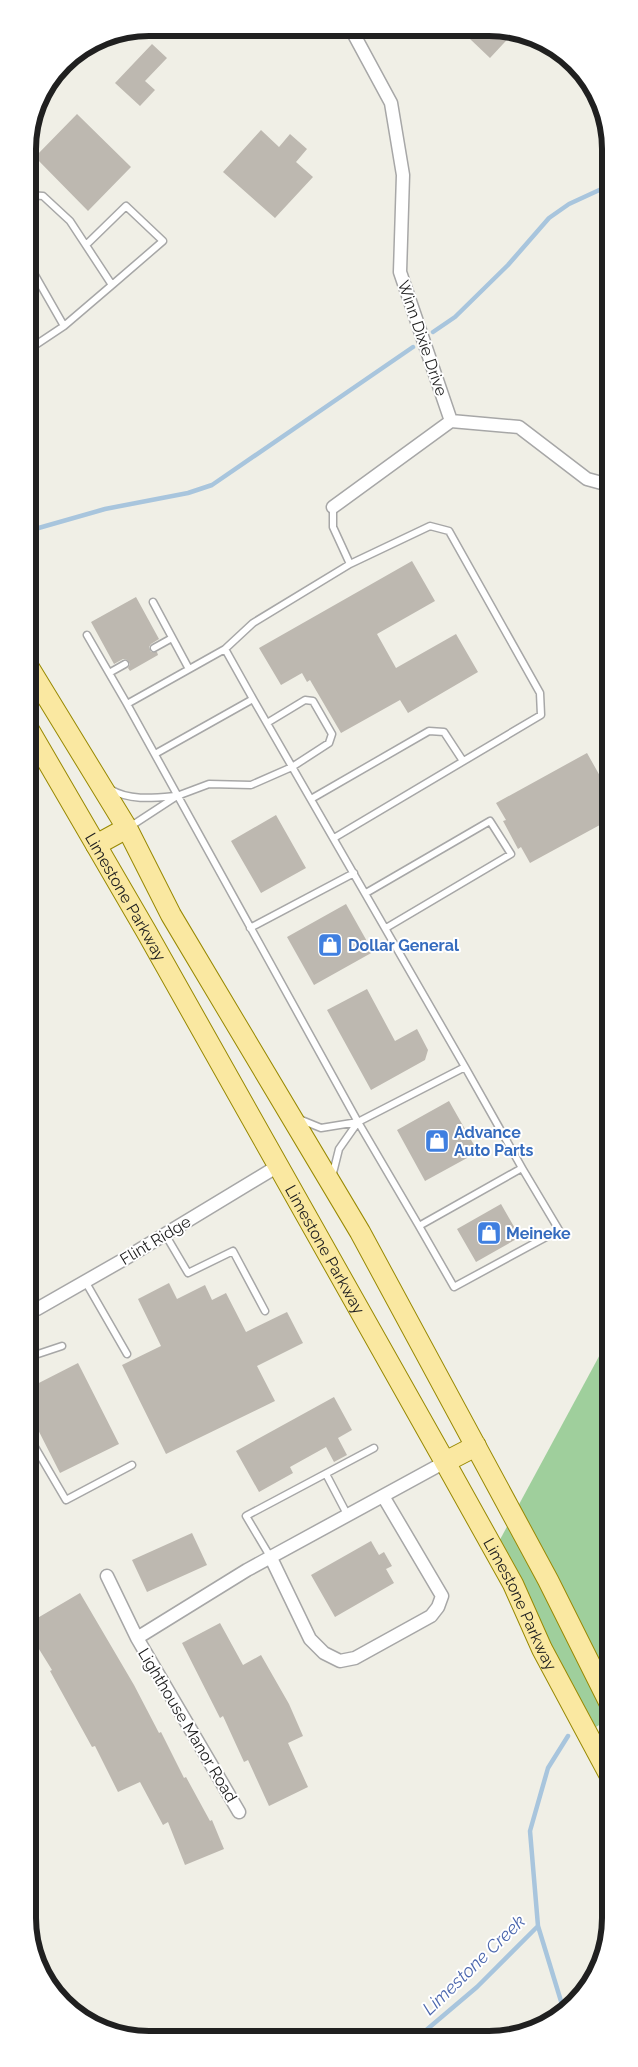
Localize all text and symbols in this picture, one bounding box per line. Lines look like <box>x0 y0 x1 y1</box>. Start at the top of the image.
street label: Winn Dixie Drive <box>394 278 451 399</box>
street label: Limestone Parkway <box>81 829 170 965</box>
shop icon: Dollar General <box>317 932 343 958</box>
place label: Dollar General <box>348 936 460 955</box>
place label: Advance Auto Parts <box>454 1123 533 1160</box>
shop icon: Advance Auto Parts <box>424 1128 450 1154</box>
street label: Limestone Parkway <box>281 1182 369 1318</box>
street label: Flint Ridge <box>116 1212 194 1269</box>
shop icon: Meineke <box>476 1220 502 1246</box>
place label: Meineke <box>506 1224 571 1243</box>
street label: Limestone Parkway <box>479 1535 561 1674</box>
street label: Lighthouse Manor Road <box>134 1645 241 1806</box>
water label: Limestone Creek <box>418 1910 530 2019</box>

